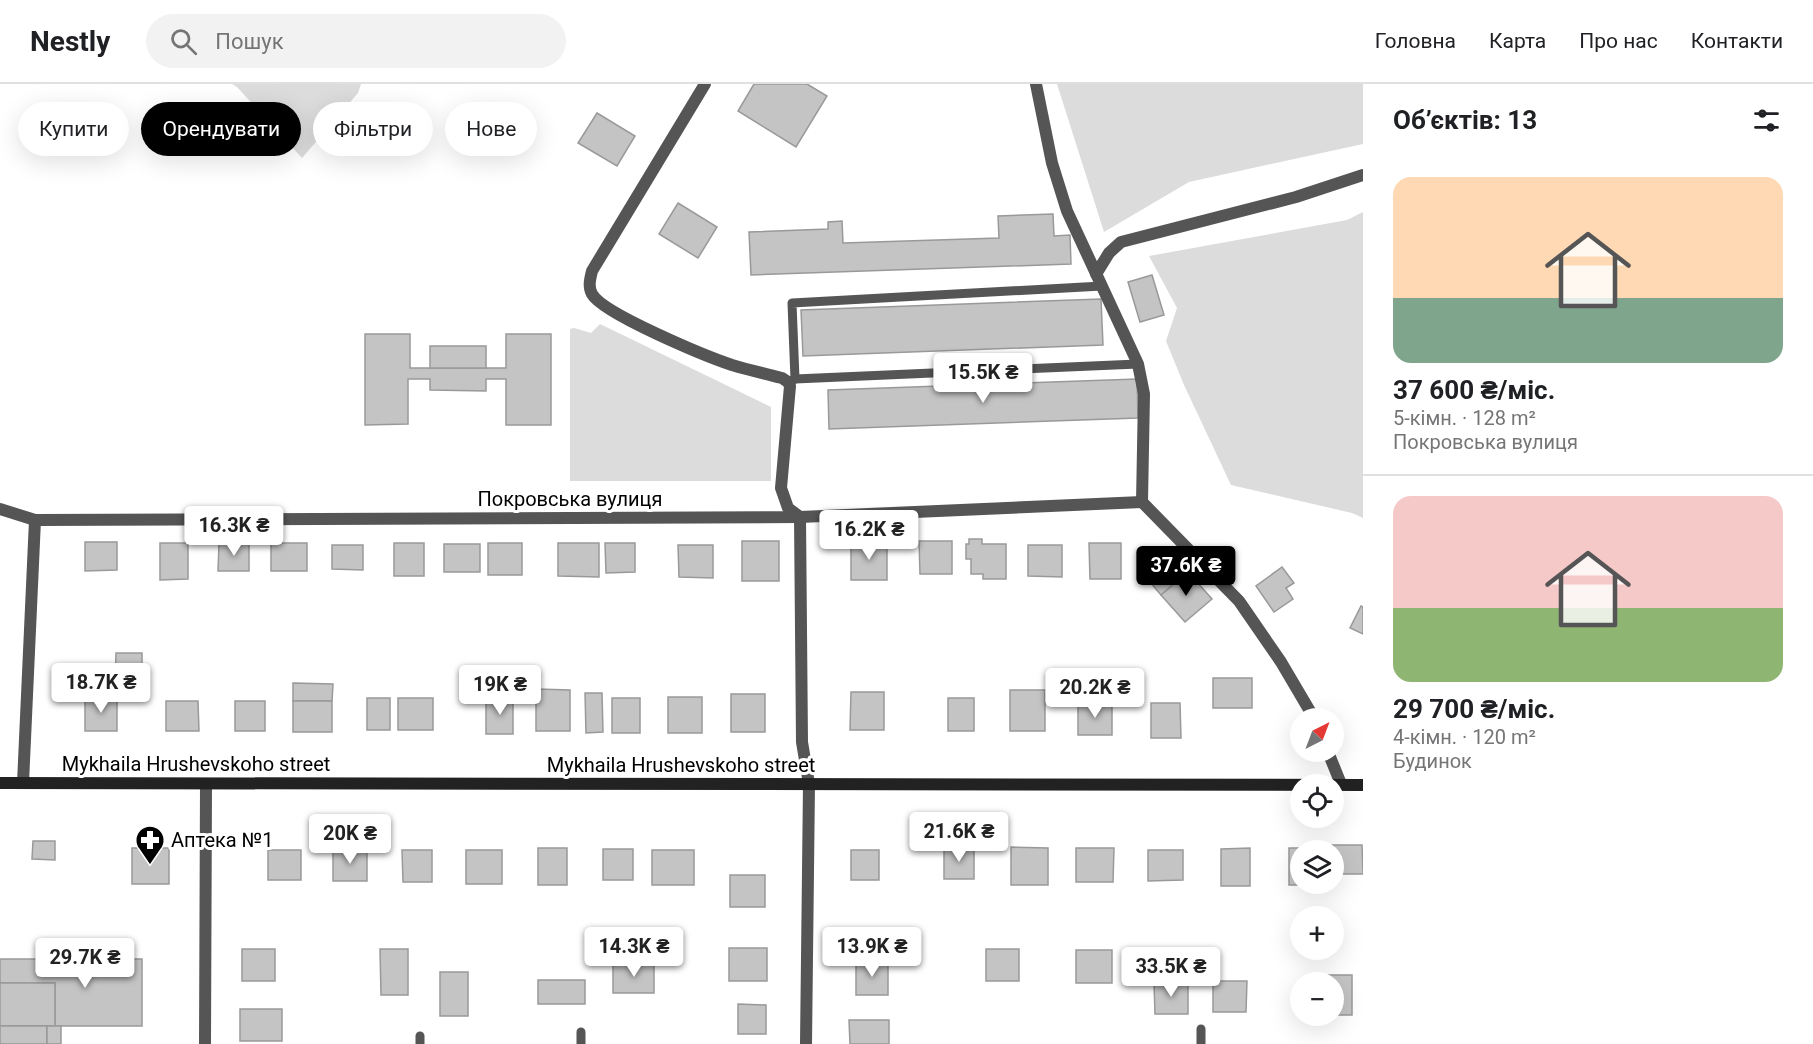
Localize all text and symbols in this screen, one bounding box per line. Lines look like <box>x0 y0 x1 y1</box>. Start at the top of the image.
search box <box>146 14 566 68</box>
text: Nestly <box>30 25 110 58</box>
icon: search <box>167 25 200 58</box>
text: Пошук <box>215 29 284 54</box>
text: Головна <box>1375 29 1456 53</box>
text: Карта <box>1489 29 1546 53</box>
text: Про нас <box>1579 29 1658 53</box>
text: Контакти <box>1691 29 1783 53</box>
chip: Купити <box>18 102 129 156</box>
chip: Орендувати <box>141 102 301 156</box>
chip: Фільтри <box>313 102 433 156</box>
chip: Нове <box>445 102 537 156</box>
icon: filters <box>1750 104 1783 137</box>
text: Об’єктів: 13 <box>1393 105 1537 135</box>
icon: home <box>1534 216 1642 324</box>
pin: 15.5K ₴ <box>928 353 1038 404</box>
text: 15.5K ₴ <box>947 360 1019 384</box>
text: 37 600 ₴/міс. <box>1393 375 1555 405</box>
text: 5-кімн. · 128 m² <box>1393 406 1536 430</box>
text: Покровська вулиця <box>1393 430 1578 454</box>
street label: Покровська вулиця <box>478 487 662 511</box>
pin: 16.3K ₴ <box>179 506 289 557</box>
pin: 16.2K ₴ <box>814 510 924 561</box>
text: 16.3K ₴ <box>198 513 270 537</box>
text: 16.2K ₴ <box>833 517 905 541</box>
icon: home <box>1534 535 1642 643</box>
pin: 37.6K ₴ <box>1131 546 1241 597</box>
text: 37.6K ₴ <box>1150 553 1222 577</box>
pin: 18.7K ₴ <box>46 663 156 714</box>
pin: 19K ₴ <box>458 665 542 716</box>
pin: 20.2K ₴ <box>1040 668 1150 719</box>
text: 18.7K ₴ <box>65 670 137 694</box>
text: 19K ₴ <box>473 672 527 696</box>
text: 20.2K ₴ <box>1059 675 1131 699</box>
text: 29 700 ₴/міс. <box>1393 694 1555 724</box>
north arrow <box>1290 708 1344 762</box>
map controls <box>1290 708 1344 1026</box>
text: 4-кімн. · 120 m² <box>1393 725 1536 749</box>
text: Будинок <box>1393 749 1472 773</box>
street label: Mykhaila Hrushevskoho street <box>62 752 330 776</box>
street label: Mykhaila Hrushevskoho street <box>547 753 815 777</box>
button: locate <box>1290 774 1344 828</box>
pin: 21.6K ₴ <box>904 812 1014 863</box>
pin: 20K ₴ <box>308 814 392 865</box>
text: 21.6K ₴ <box>923 819 995 843</box>
text: 20K ₴ <box>323 821 377 845</box>
pharmacy icon: Аптека №1 <box>134 824 166 866</box>
place label: Аптека №1 <box>171 828 274 852</box>
button: layers <box>1290 840 1344 894</box>
button: + <box>1290 906 1344 960</box>
pin: 14.3K ₴ <box>579 927 689 978</box>
pin: 13.9K ₴ <box>817 927 927 978</box>
text: 14.3K ₴ <box>598 934 670 958</box>
text: 13.9K ₴ <box>836 934 908 958</box>
pin: 29.7K ₴ <box>30 938 140 989</box>
text: 29.7K ₴ <box>49 945 121 969</box>
pin: 33.5K ₴ <box>1116 947 1226 998</box>
text: 33.5K ₴ <box>1135 954 1207 978</box>
button: − <box>1290 972 1344 1026</box>

